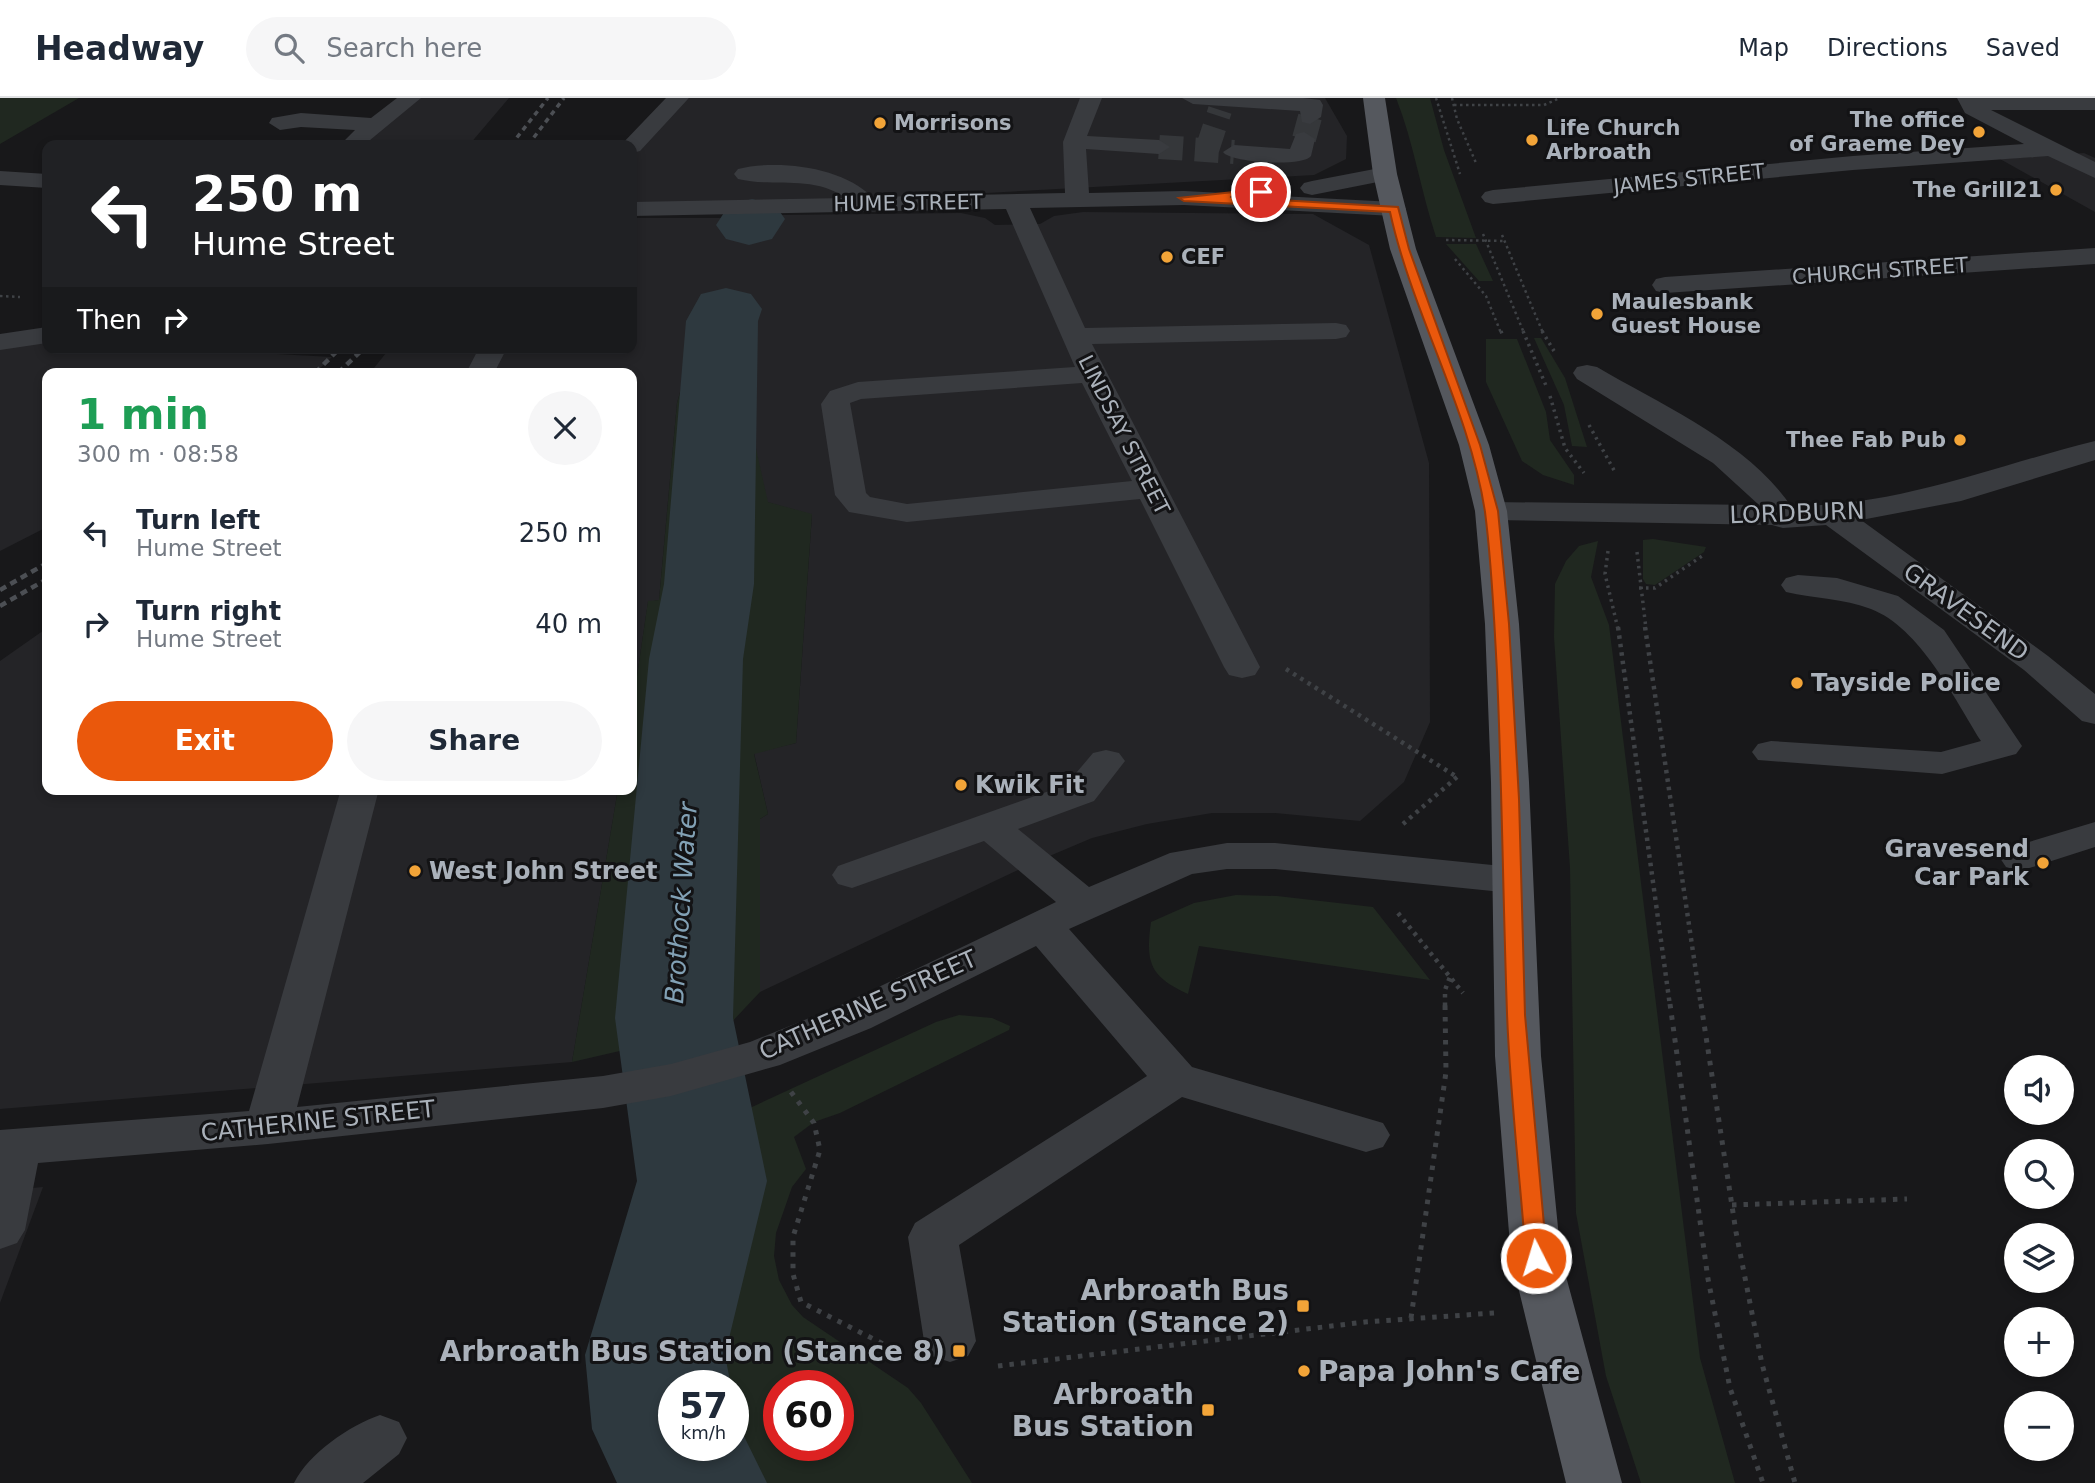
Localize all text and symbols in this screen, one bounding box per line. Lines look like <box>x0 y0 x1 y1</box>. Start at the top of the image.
search box <box>246 17 736 80</box>
text: Headway <box>35 29 204 68</box>
icon: search <box>270 29 308 67</box>
text: Search here <box>326 33 482 63</box>
text: Map <box>1738 34 1789 62</box>
text: Directions <box>1827 34 1948 62</box>
text: Saved <box>1986 34 2060 62</box>
place label: The office of Graeme Dey <box>1789 108 1965 156</box>
place label: Morrisons <box>894 111 1012 135</box>
marker: Morrisons <box>872 115 888 131</box>
place label: Life Church Arbroath <box>1546 116 1680 164</box>
marker: The office of Graeme Dey <box>1971 124 1987 140</box>
marker: Life Church Arbroath <box>1524 132 1540 148</box>
street label: JAMES STREET <box>1610 159 1766 199</box>
pin <box>1231 162 1291 222</box>
text: 250 m <box>192 166 362 223</box>
icon: left <box>77 168 168 259</box>
icon: arrive <box>1242 173 1280 211</box>
place label: The Grill21 <box>1913 178 2042 202</box>
marker: The Grill21 <box>2048 182 2064 198</box>
street label: HUME STREET <box>833 190 983 216</box>
text: Hume Street <box>192 225 395 263</box>
place label: CEF <box>1181 245 1225 269</box>
marker: CEF <box>1159 249 1175 265</box>
street label: CHURCH STREET <box>1791 253 1969 289</box>
place label: Maulesbank Guest House <box>1611 290 1761 338</box>
icon: right <box>156 301 194 339</box>
text: Then <box>77 305 142 335</box>
marker: Maulesbank Guest House <box>1589 306 1605 322</box>
street label: LINDSAY STREET <box>1073 351 1175 519</box>
text: 1 min <box>77 390 209 439</box>
button: close <box>528 391 602 465</box>
place label: Thee Fab Pub <box>1786 428 1946 452</box>
marker: Thee Fab Pub <box>1952 432 1968 448</box>
text: 300 m · 08:58 <box>77 441 239 467</box>
street label: LORDBURN <box>1729 497 1865 529</box>
text: Turn left <box>136 505 260 535</box>
icon: left <box>77 514 115 552</box>
text: 250 m <box>519 518 602 548</box>
text: Hume Street <box>136 535 282 561</box>
street label: GRAVESEND <box>1898 557 2034 667</box>
text: Turn right <box>136 596 281 626</box>
icon: right <box>77 605 115 643</box>
text: 40 m <box>535 609 602 639</box>
text: Hume Street <box>136 626 282 652</box>
place label: Tayside Police <box>1811 669 2001 697</box>
marker: Tayside Police <box>1789 675 1805 691</box>
button: Exit <box>77 701 333 781</box>
button: Share <box>347 701 602 781</box>
place label: Kwik Fit <box>975 771 1084 799</box>
marker: Kwik Fit <box>953 777 969 793</box>
water label: Brothock Water <box>659 799 703 1005</box>
place label: Gravesend Car Park <box>1885 835 2030 891</box>
marker: Gravesend Car Park <box>2035 855 2051 871</box>
place label: West John Street <box>429 857 658 885</box>
marker: West John Street <box>407 863 423 879</box>
street label: CATHERINE STREET <box>755 944 981 1066</box>
map controls <box>2004 1055 2074 1461</box>
button: sound <box>2004 1055 2074 1125</box>
street label: CATHERINE STREET <box>200 1095 437 1147</box>
button: search <box>2004 1139 2074 1209</box>
position arrow <box>1499 1221 1573 1295</box>
button: layers <box>2004 1223 2074 1293</box>
place label: Arbroath Bus Station (Stance 2) <box>1002 1274 1289 1339</box>
marker: Arbroath Bus Station (Stance 2) <box>1295 1298 1311 1314</box>
button: + <box>2004 1307 2074 1377</box>
place label: Arbroath Bus Station (Stance 8) <box>440 1335 945 1368</box>
marker: Arbroath Bus Station (Stance 8) <box>951 1343 967 1359</box>
place label: Papa John's Cafe <box>1318 1355 1580 1388</box>
marker: Papa John's Cafe <box>1296 1363 1312 1379</box>
speed limit sign: 60 <box>763 1370 854 1461</box>
place label: Arbroath Bus Station <box>1012 1378 1194 1443</box>
text: 57 <box>679 1386 728 1426</box>
button: − <box>2004 1391 2074 1461</box>
marker: Arbroath Bus Station <box>1200 1402 1216 1418</box>
text: km/h <box>681 1422 726 1443</box>

